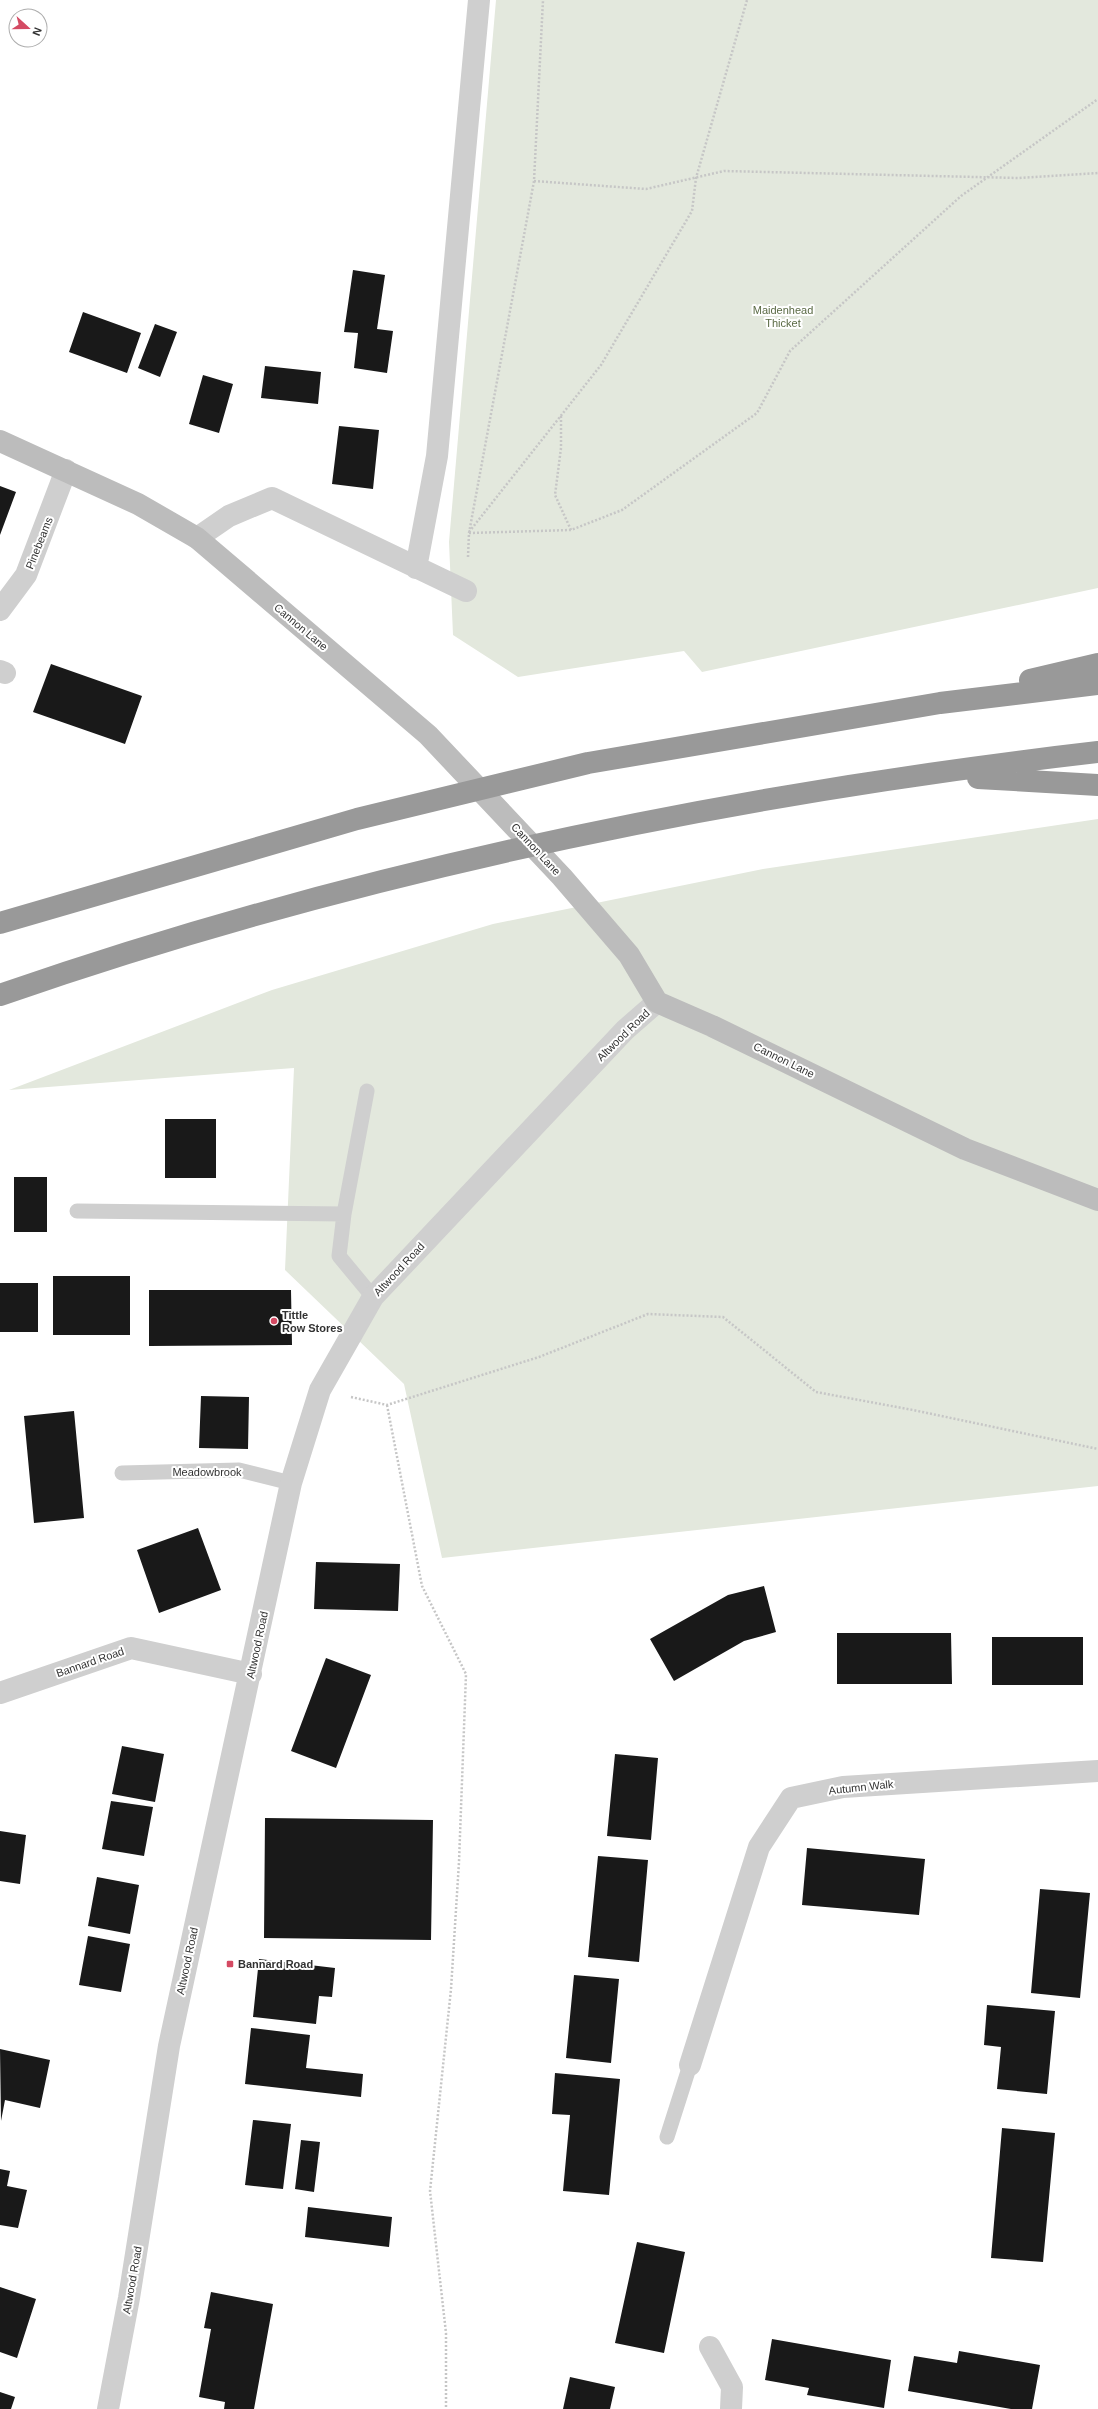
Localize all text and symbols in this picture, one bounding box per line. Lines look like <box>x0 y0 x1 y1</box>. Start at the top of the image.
north arrow <box>8 8 48 48</box>
text: N <box>30 26 44 37</box>
park label: Maidenhead Thicket <box>753 304 813 329</box>
street label: Pinebeams <box>23 515 55 571</box>
street label: Cannon Lane <box>272 601 330 653</box>
street label: Cannon Lane <box>509 821 563 877</box>
street label: Altwood Road <box>594 1007 652 1063</box>
street label: Cannon Lane <box>752 1040 816 1080</box>
street label: Altwood Road <box>371 1240 427 1298</box>
place label: Tittle Row Stores <box>282 1309 343 1334</box>
marker: Tittle Row Stores <box>269 1316 279 1326</box>
street label: Meadowbrook <box>172 1466 242 1478</box>
street label: Altwood Road <box>244 1610 270 1680</box>
street label: Bannard Road <box>55 1645 125 1679</box>
street label: Autumn Walk <box>828 1778 894 1796</box>
street label: Altwood Road <box>174 1926 200 1996</box>
place label: Bannard Road <box>238 1958 313 1970</box>
marker: Bannard Road <box>225 1959 235 1969</box>
street label: Altwood Road <box>120 2245 144 2315</box>

